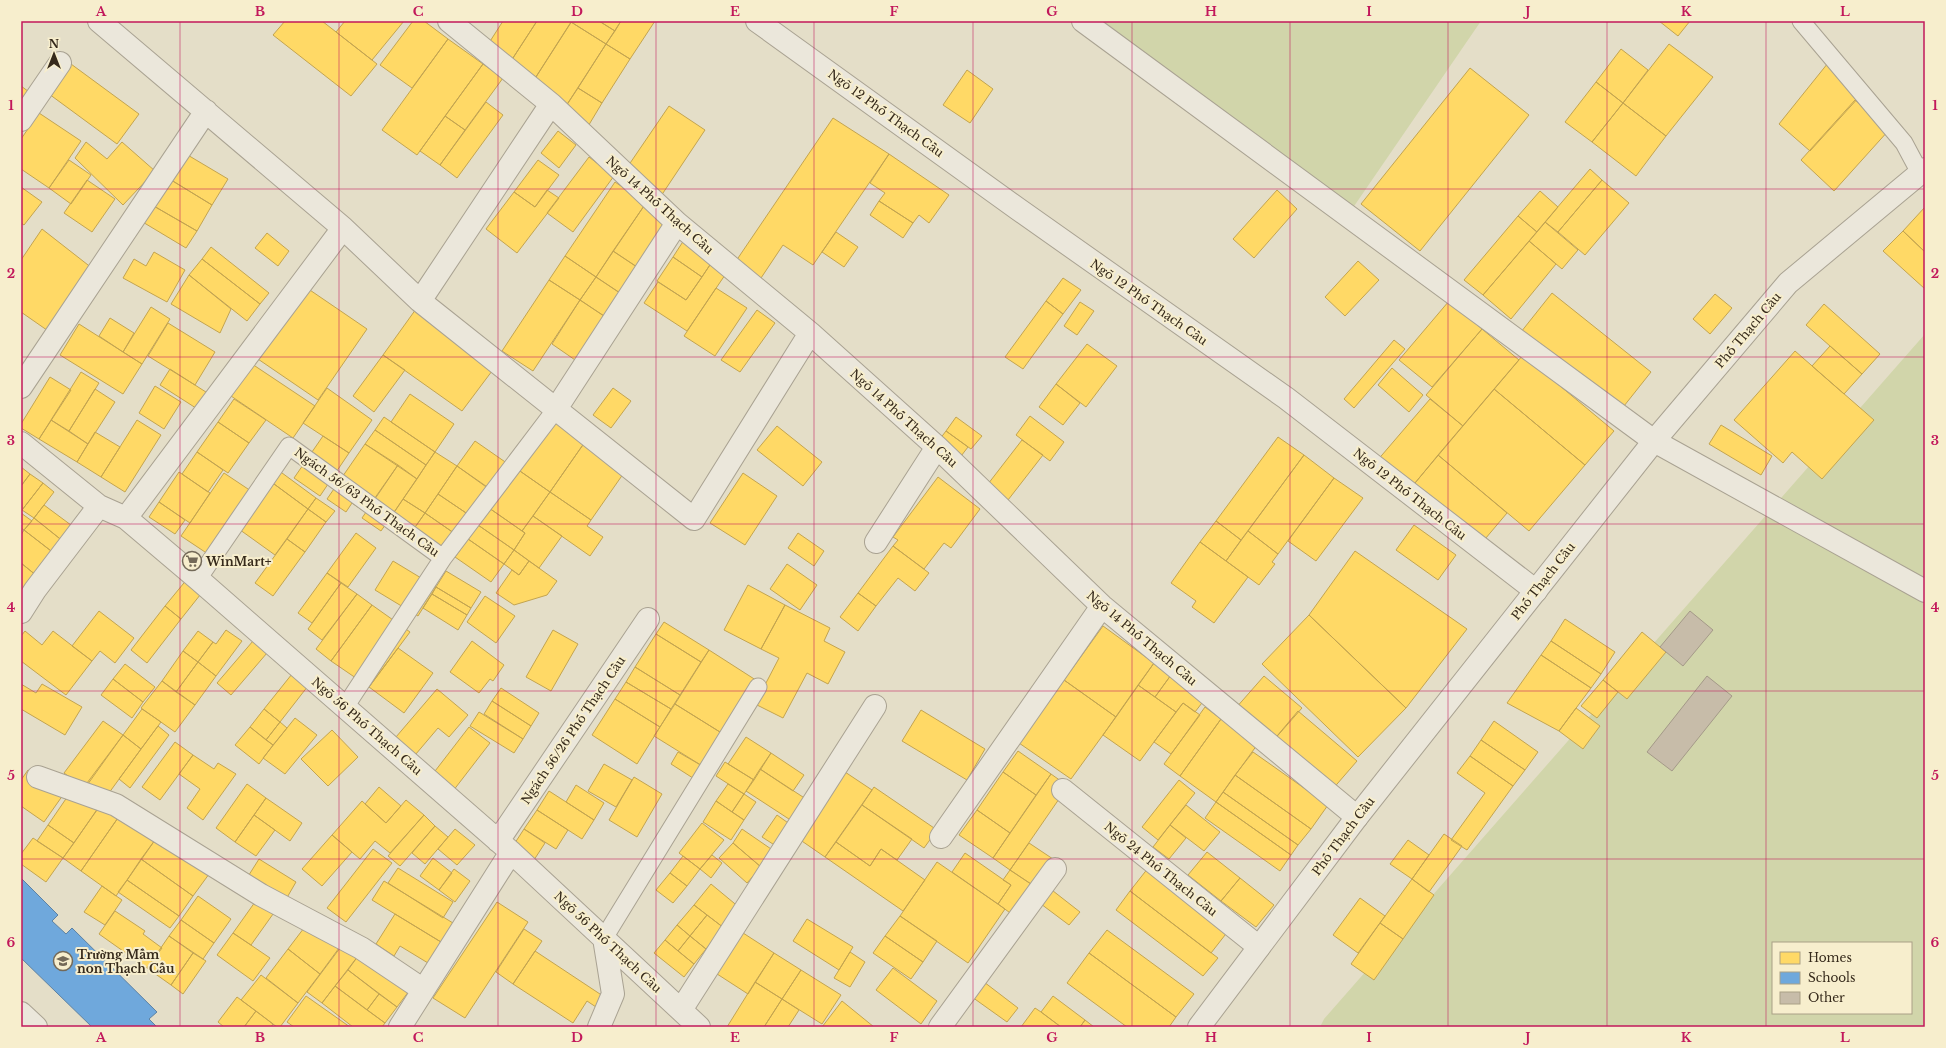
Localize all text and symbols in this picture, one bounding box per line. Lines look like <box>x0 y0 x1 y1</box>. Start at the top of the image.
text: A <box>95 3 107 20</box>
text: B <box>255 3 265 20</box>
text: C <box>413 3 424 20</box>
text: D <box>571 3 583 20</box>
text: E <box>730 3 740 20</box>
text: F <box>890 3 899 20</box>
text: G <box>1046 3 1058 20</box>
text: H <box>1205 3 1217 20</box>
text: I <box>1366 3 1372 20</box>
text: J <box>1522 3 1531 20</box>
text: K <box>1681 3 1692 20</box>
text: L <box>1840 3 1850 20</box>
north arrow <box>34 34 74 74</box>
text: N <box>49 37 60 51</box>
street label: Ngõ 12 Phố Thạch Cầu <box>825 66 947 160</box>
text: 1 <box>8 97 14 114</box>
text: 1 <box>1932 97 1938 114</box>
street label: Ngõ 14 Phố Thạch Cầu <box>603 153 717 257</box>
street label: Ngõ 12 Phố Thạch Cầu <box>1088 256 1210 348</box>
text: 2 <box>7 265 15 282</box>
text: 2 <box>1931 265 1939 282</box>
street label: Phố Thạch Cầu <box>1712 289 1784 371</box>
street label: Ngõ 14 Phố Thạch Cầu <box>847 366 961 470</box>
text: 3 <box>7 432 15 449</box>
text: 3 <box>1931 432 1939 449</box>
street label: Ngách 56/63 Phố Thạch Cầu <box>292 444 442 560</box>
street label: Ngõ 12 Phố Thạch Cầu <box>1350 445 1470 543</box>
street label: Phố Thạch Cầu <box>1508 539 1578 623</box>
supermarket icon: WinMart+ <box>181 550 203 572</box>
place label: WinMart+ <box>205 554 272 569</box>
street label: Ngõ 14 Phố Thạch Cầu <box>1084 588 1200 688</box>
text: 4 <box>7 599 16 616</box>
text: 4 <box>1931 599 1940 616</box>
street label: Ngách 56/26 Phố Thạch Cầu <box>518 653 628 807</box>
street label: Ngõ 56 Phố Thạch Cầu <box>309 674 425 778</box>
text: 5 <box>7 767 15 784</box>
text: 5 <box>1931 767 1939 784</box>
street label: Phố Thạch Cầu <box>1309 794 1377 878</box>
street label: Ngõ 24 Phố Thạch Cầu <box>1101 819 1221 919</box>
street label: Ngõ 56 Phố Thạch Cầu <box>551 888 665 996</box>
text: 6 <box>7 934 16 951</box>
text: 6 <box>1931 934 1940 951</box>
legend <box>1772 942 1912 1014</box>
place label: Trường Mầm non Thạch Cầu <box>77 947 175 976</box>
school or university icon: Trường Mầm non Thạch Cầu <box>52 950 74 972</box>
text: Homes <box>1808 950 1852 965</box>
text: Schools <box>1808 970 1855 985</box>
text: Other <box>1808 990 1845 1005</box>
text: A <box>95 1029 107 1046</box>
text: B <box>255 1029 265 1046</box>
text: C <box>413 1029 424 1046</box>
text: D <box>571 1029 583 1046</box>
text: E <box>730 1029 740 1046</box>
text: F <box>890 1029 899 1046</box>
text: G <box>1046 1029 1058 1046</box>
text: H <box>1205 1029 1217 1046</box>
text: I <box>1366 1029 1372 1046</box>
text: J <box>1522 1029 1531 1046</box>
text: K <box>1681 1029 1692 1046</box>
text: L <box>1840 1029 1850 1046</box>

